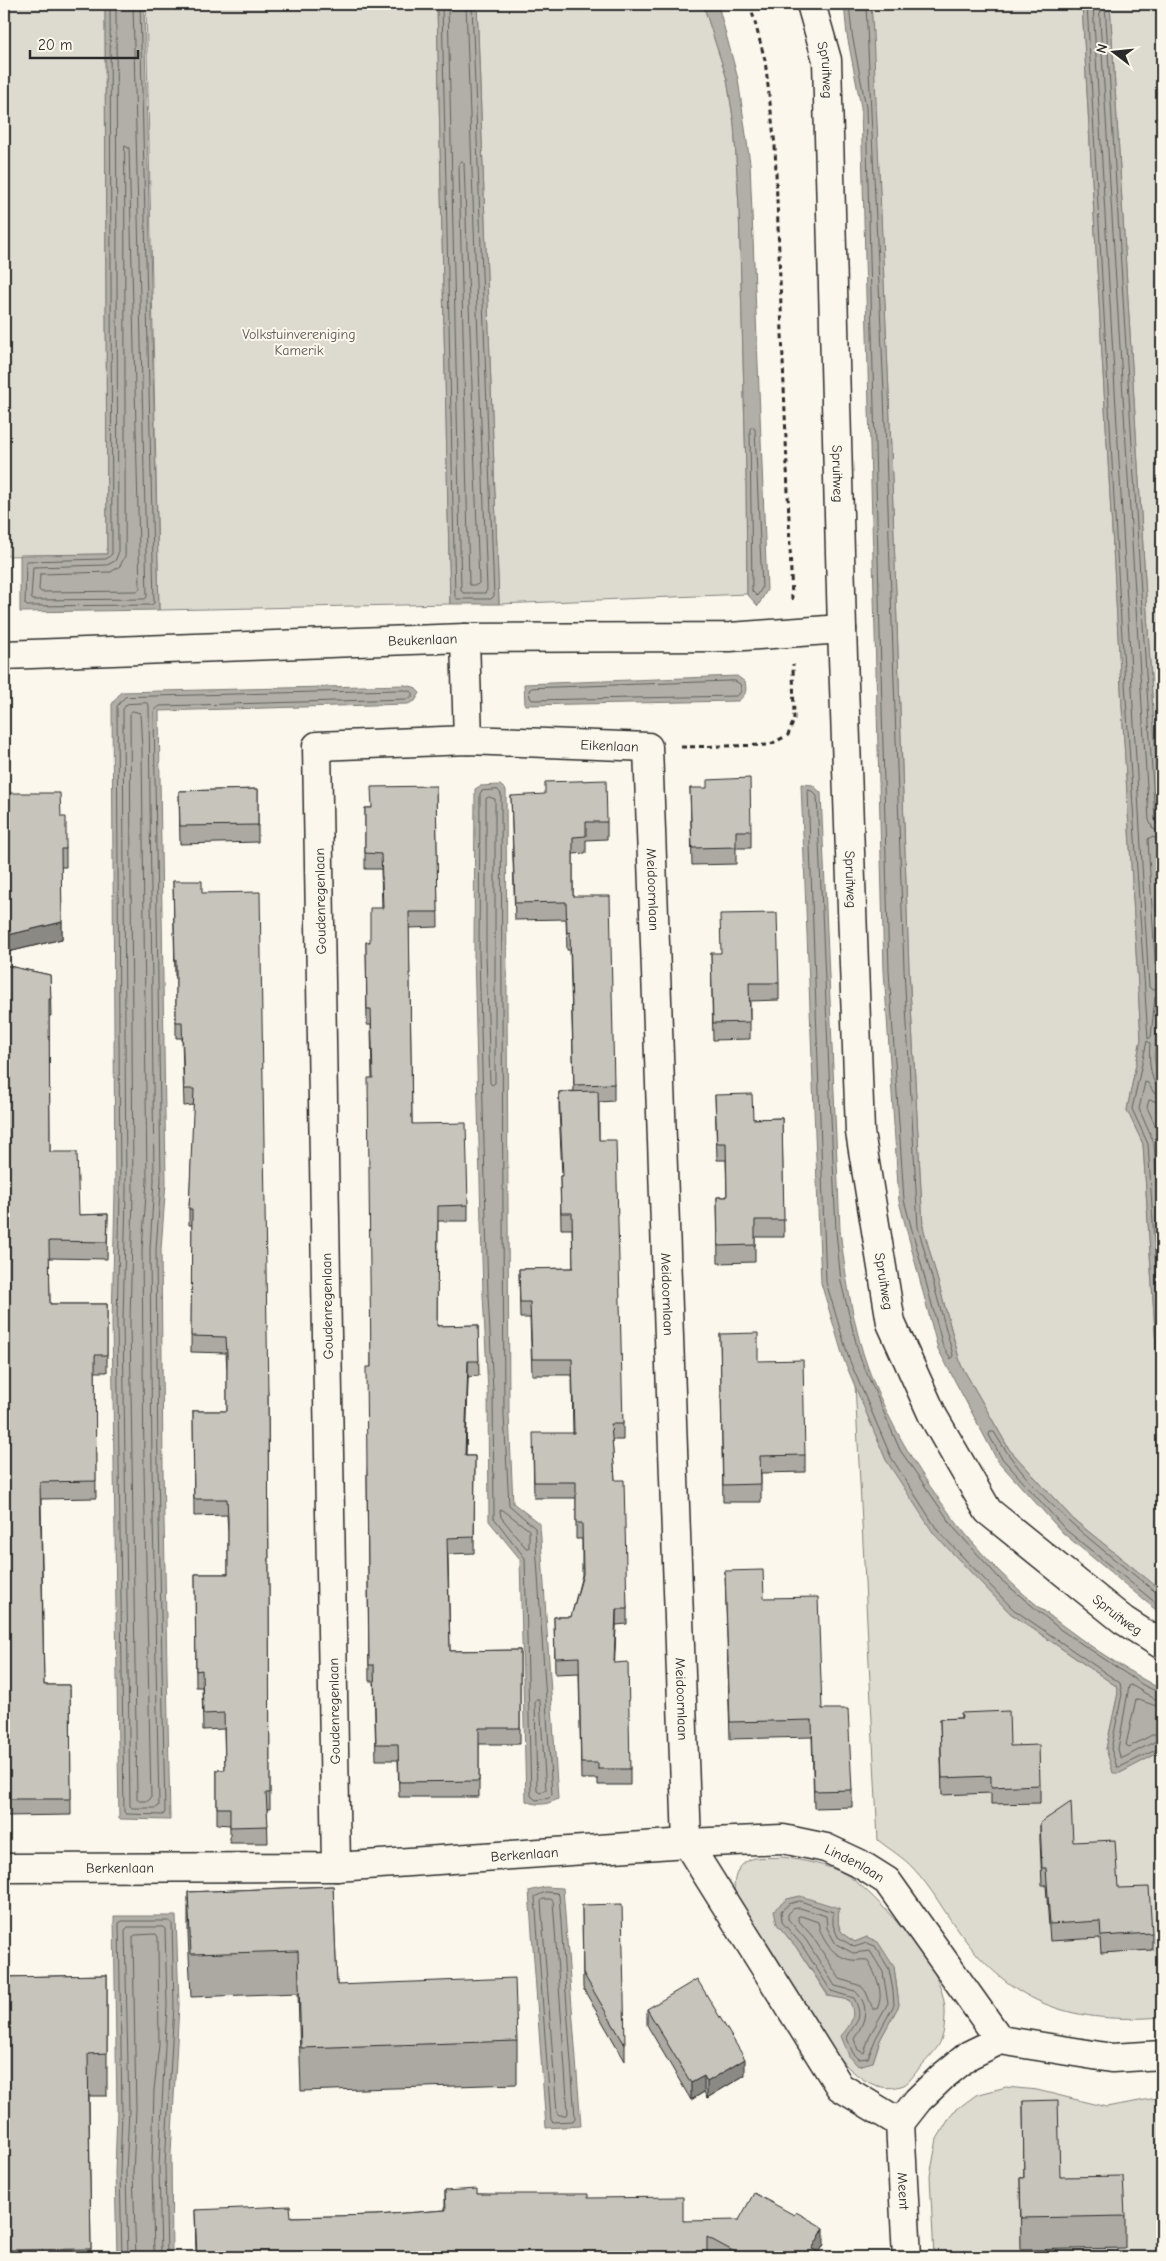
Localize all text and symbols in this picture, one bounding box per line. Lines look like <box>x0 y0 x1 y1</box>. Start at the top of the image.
scale bar <box>30 28 138 60</box>
north arrow <box>1088 28 1138 78</box>
text: 20 m <box>38 36 72 54</box>
street label: Spruitweg <box>813 39 836 99</box>
text: N <box>1093 42 1111 55</box>
park label: Volkstuinvereniging Kamerik <box>242 326 356 359</box>
street label: Spruitweg <box>828 445 847 503</box>
street label: Beukenlaan <box>388 630 458 650</box>
street label: Eikenlaan <box>580 736 639 756</box>
street label: Goudenregenlaan <box>311 848 330 954</box>
street label: Meidoornlaan <box>643 848 663 931</box>
street label: Spruitweg <box>841 850 860 909</box>
street label: Spruitweg <box>871 1252 897 1311</box>
street label: Goudenregenlaan <box>318 1253 337 1359</box>
street label: Meidoornlaan <box>657 1253 677 1336</box>
street label: Spruitweg <box>1089 1591 1145 1639</box>
street label: Meidoornlaan <box>671 1657 691 1741</box>
street label: Goudenregenlaan <box>325 1658 344 1764</box>
street label: Lindenlaan <box>822 1841 887 1886</box>
street label: Berkenlaan <box>490 1844 559 1865</box>
street label: Berkenlaan <box>86 1860 154 1877</box>
street label: Meent <box>894 2172 913 2211</box>

